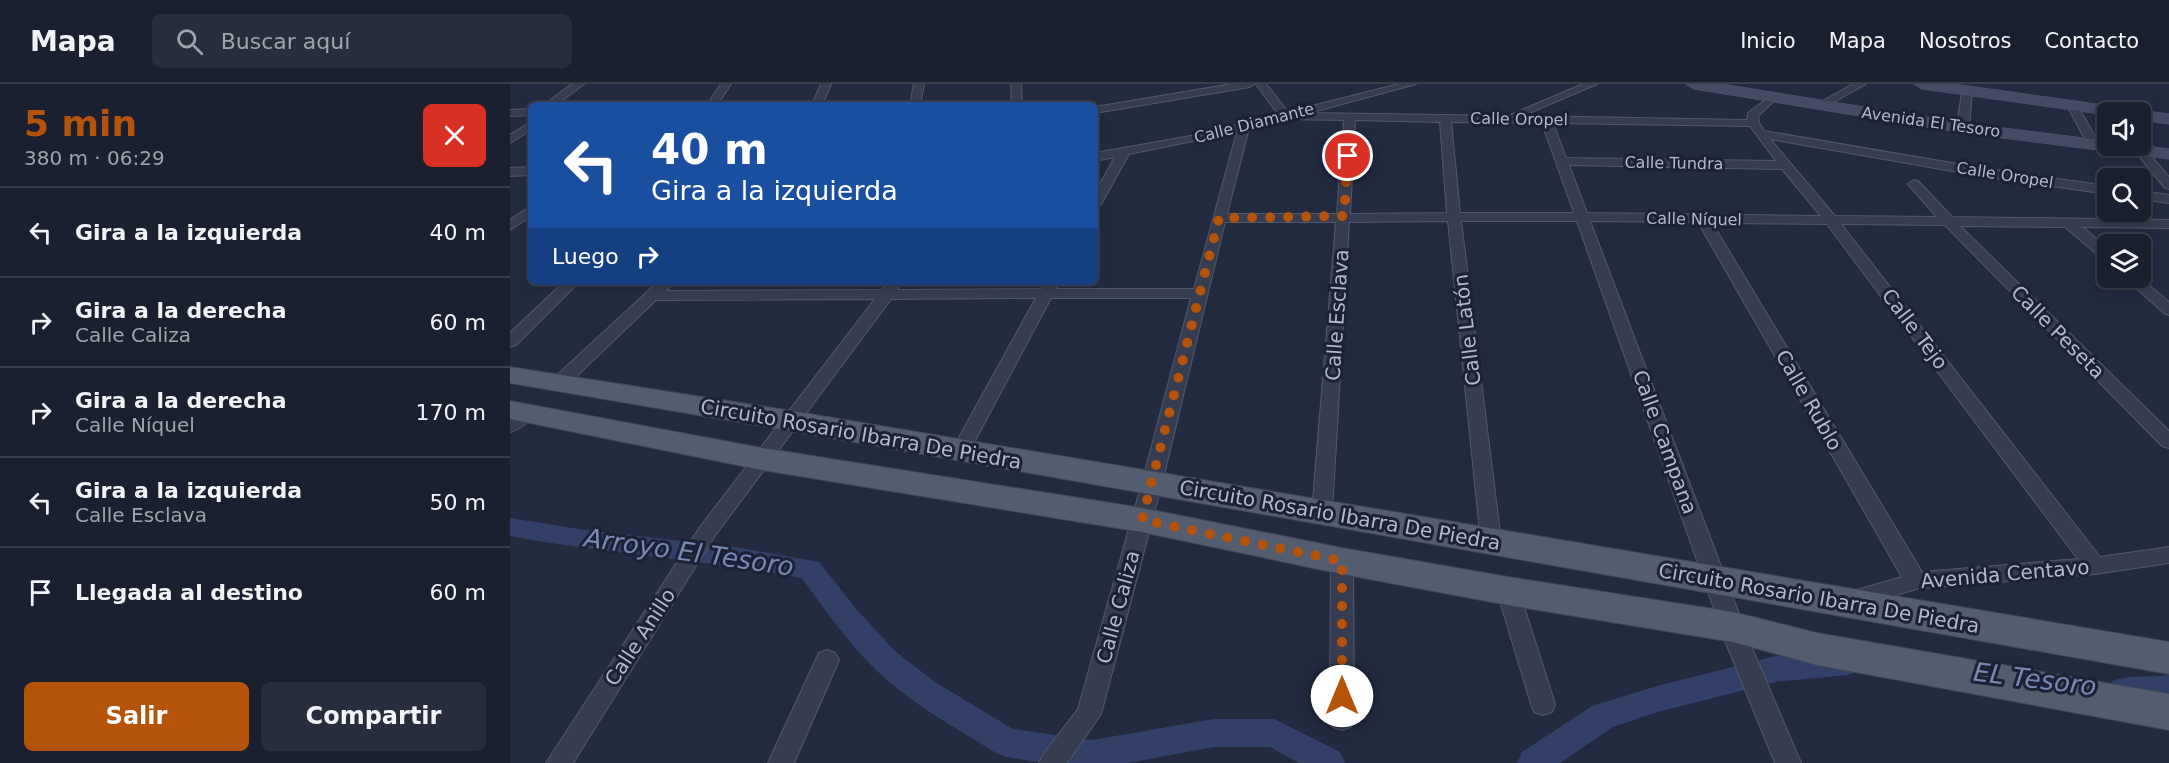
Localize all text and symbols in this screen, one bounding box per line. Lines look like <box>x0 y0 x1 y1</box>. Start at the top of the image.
search box <box>152 14 572 68</box>
text: Mapa <box>30 25 116 58</box>
icon: search <box>173 25 206 58</box>
text: Buscar aquí <box>221 29 350 54</box>
text: Inicio <box>1740 29 1796 53</box>
text: Mapa <box>1829 29 1886 53</box>
text: Nosotros <box>1919 29 2011 53</box>
text: Contacto <box>2044 29 2139 53</box>
street label: Calle Diamante <box>1192 99 1316 147</box>
map controls <box>2097 102 2151 288</box>
button: sound <box>2097 102 2151 156</box>
text: 5 min <box>24 103 137 144</box>
street label: Avenida El Tesoro <box>1861 103 2001 141</box>
button: close <box>423 104 486 167</box>
street label: Calle Oropel <box>1470 109 1568 129</box>
text: 40 m <box>651 125 768 174</box>
icon: left <box>552 126 630 204</box>
pin <box>1322 130 1373 181</box>
icon: arrive <box>1331 139 1364 172</box>
text: 380 m · 06:29 <box>24 146 165 170</box>
street label: Calle Tundra <box>1624 153 1724 173</box>
street label: Calle Oropel <box>1955 158 2055 192</box>
button: search <box>2097 168 2151 222</box>
text: Gira a la izquierda <box>651 175 898 206</box>
street label: Calle Níquel <box>1646 209 1742 229</box>
icon: left <box>24 216 57 249</box>
text: Gira a la izquierda <box>75 220 302 245</box>
text: 40 m <box>430 220 486 245</box>
button: layers <box>2097 234 2151 288</box>
icon: right <box>631 240 664 273</box>
text: Luego <box>552 244 619 269</box>
street label: Calle Esclava <box>1320 248 1354 382</box>
street label: Calle Latón <box>1448 273 1486 387</box>
street label: Calle Peseta <box>2006 280 2110 384</box>
street label: Calle Tejo <box>1877 284 1953 374</box>
text: Gira a la derecha <box>75 298 287 323</box>
icon: right <box>24 306 57 339</box>
text: 60 m <box>430 310 486 335</box>
text: Calle Caliza <box>75 323 191 347</box>
street label: Calle Rublo <box>1771 345 1847 455</box>
street label: Calle Campana <box>1628 367 1702 517</box>
text: Gira a la derecha <box>75 388 287 413</box>
street label: Circuito Rosario Ibarra De Piedra <box>699 394 1023 474</box>
icon: right <box>24 396 57 429</box>
text: 170 m <box>416 400 486 425</box>
text: Calle Níquel <box>75 413 195 437</box>
street label: Circuito Rosario Ibarra De Piedra <box>1178 475 1502 555</box>
text: Gira a la izquierda <box>75 478 302 503</box>
icon: left <box>24 486 57 519</box>
text: 50 m <box>430 490 486 515</box>
text: Calle Esclava <box>75 503 207 527</box>
water label: Arroyo El Tesoro <box>580 522 796 582</box>
street label: Calle Caliza <box>1091 548 1145 666</box>
street label: Avenida Centavo <box>1920 555 2090 593</box>
street label: Circuito Rosario Ibarra De Piedra <box>1657 558 1981 638</box>
icon: arrive <box>24 576 57 609</box>
text: Llegada al destino <box>75 580 303 605</box>
text: 60 m <box>430 580 486 605</box>
street label: Calle Anillo <box>600 584 680 690</box>
water label: EL Tesoro <box>1972 657 2098 701</box>
position arrow <box>1310 664 1374 728</box>
button: Salir <box>24 682 249 751</box>
button: Compartir <box>261 682 486 751</box>

